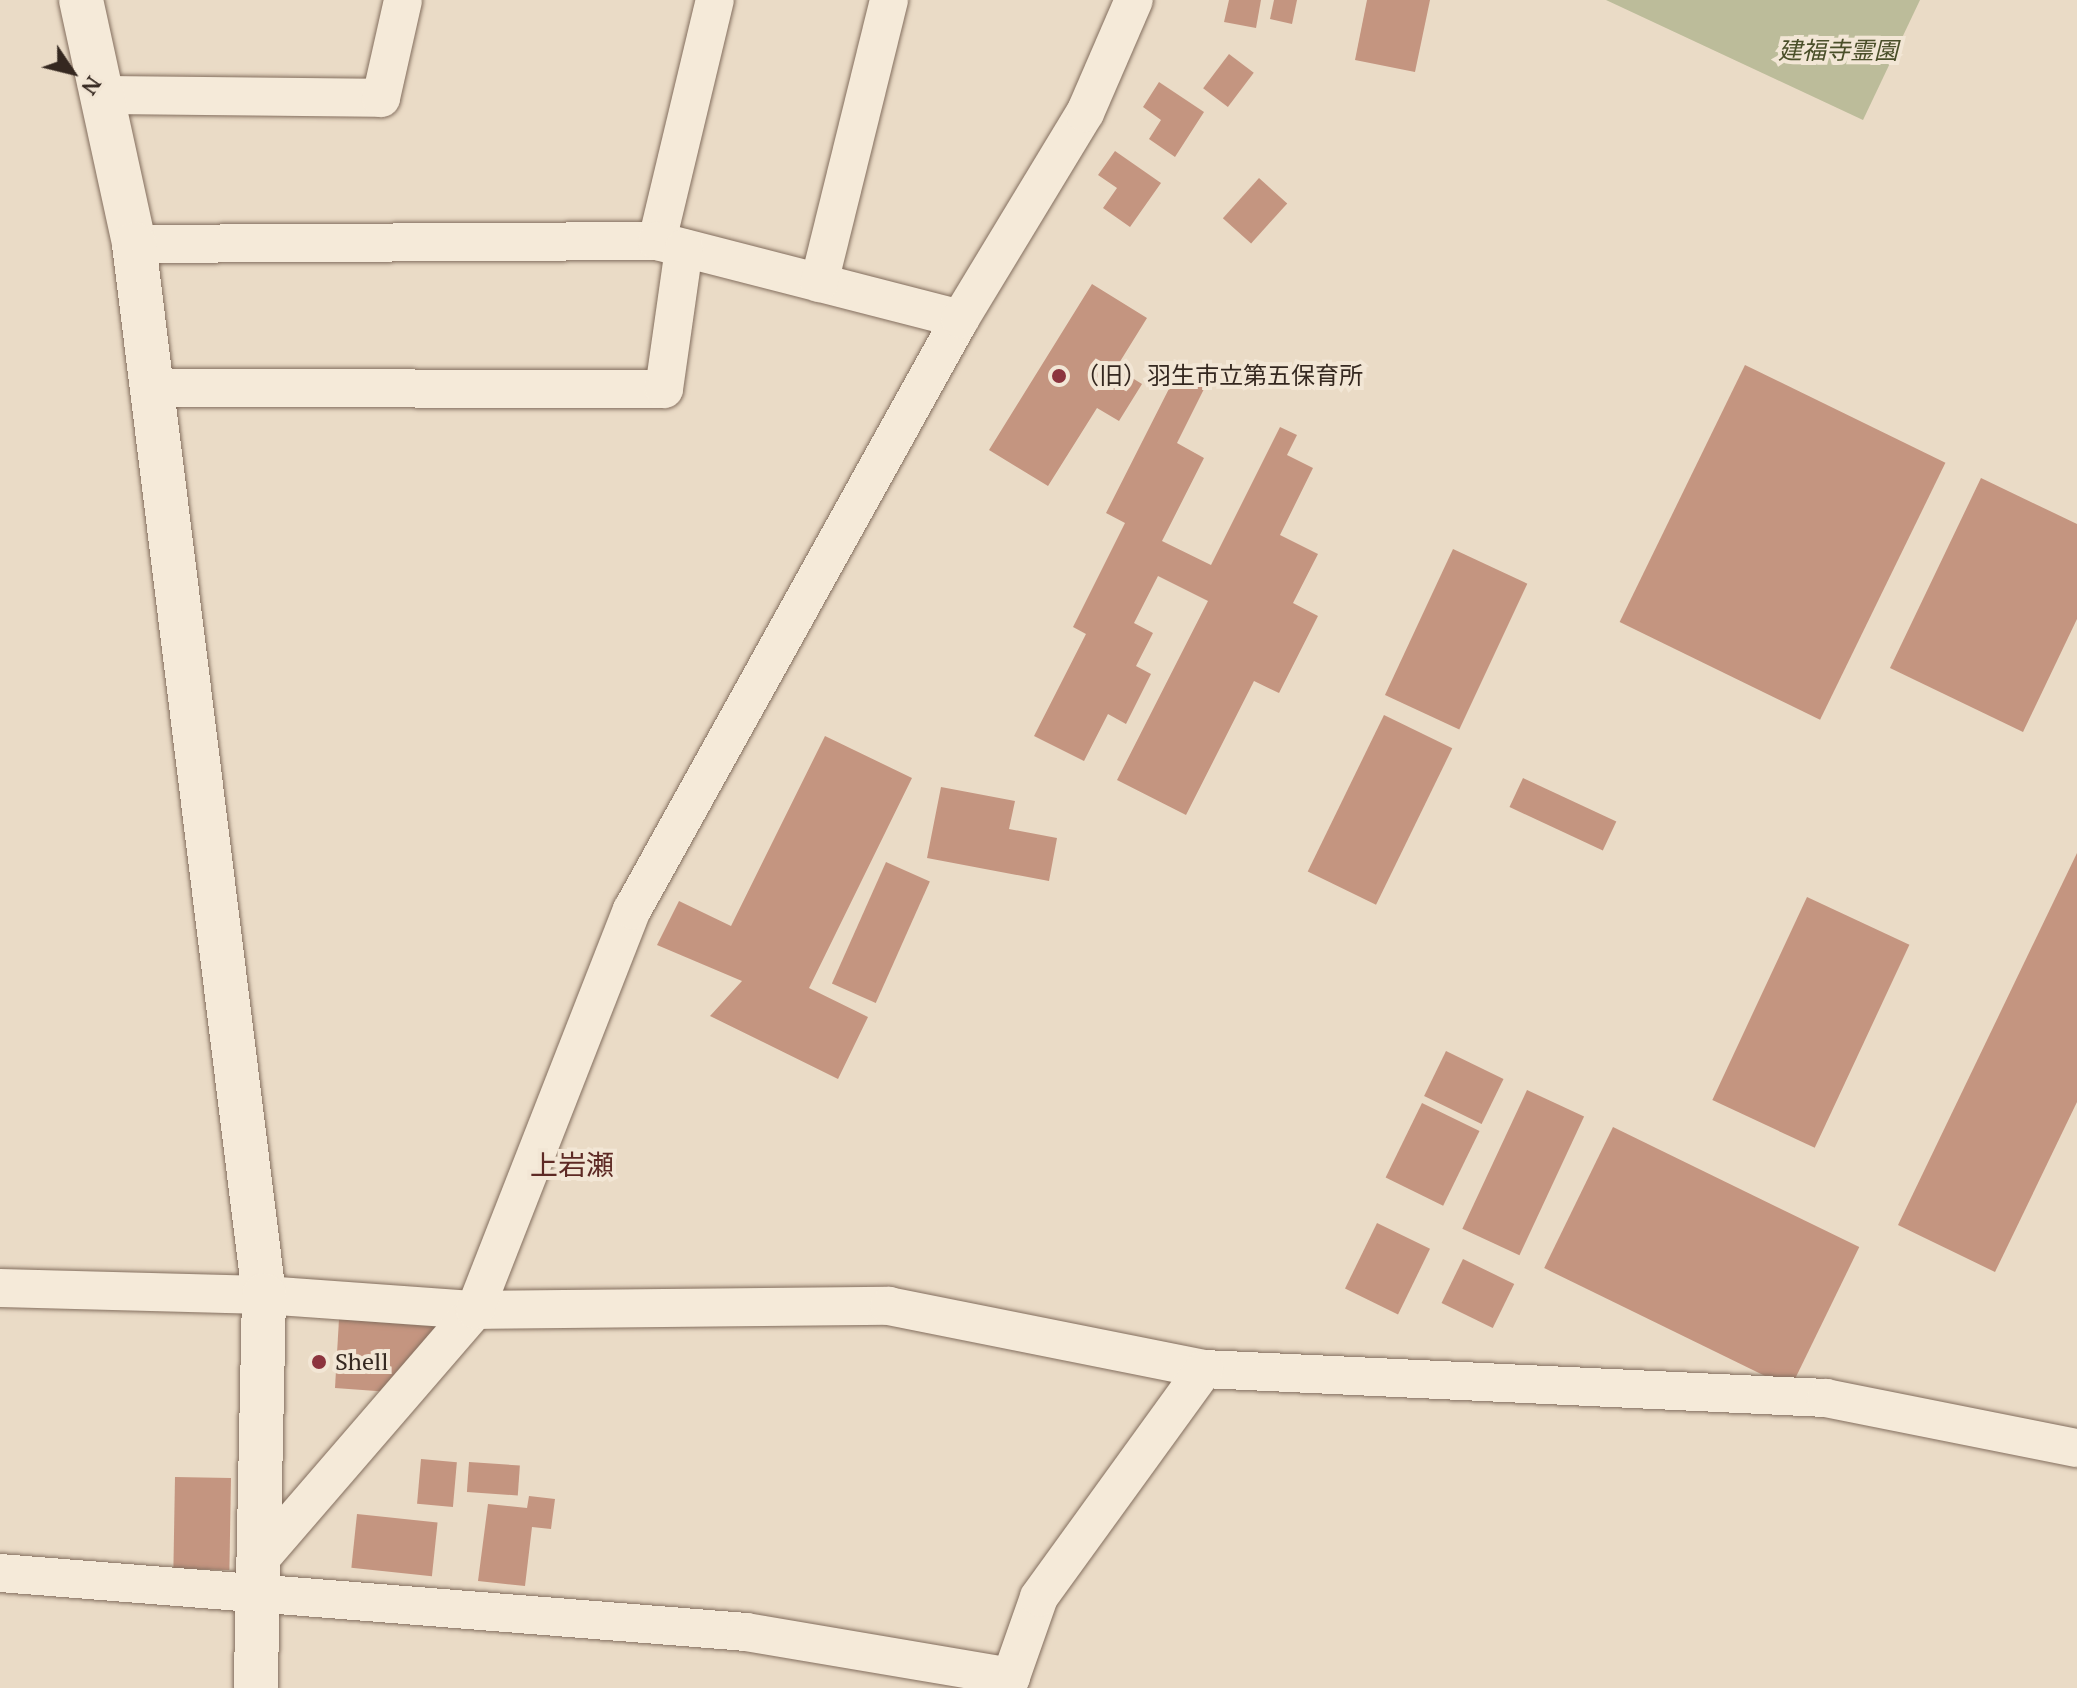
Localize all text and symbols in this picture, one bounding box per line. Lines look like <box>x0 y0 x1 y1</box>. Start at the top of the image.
north arrow <box>32 32 112 112</box>
park label: 建福寺霊園 <box>1778 37 1898 65</box>
text: N <box>75 71 109 101</box>
place label: （旧）羽生市立第五保育所 <box>1075 362 1363 390</box>
marker: （旧）羽生市立第五保育所 <box>1050 367 1068 385</box>
district label: 上岩瀬 <box>530 1148 614 1182</box>
place label: Shell <box>335 1348 388 1376</box>
marker: Shell <box>310 1353 328 1371</box>

